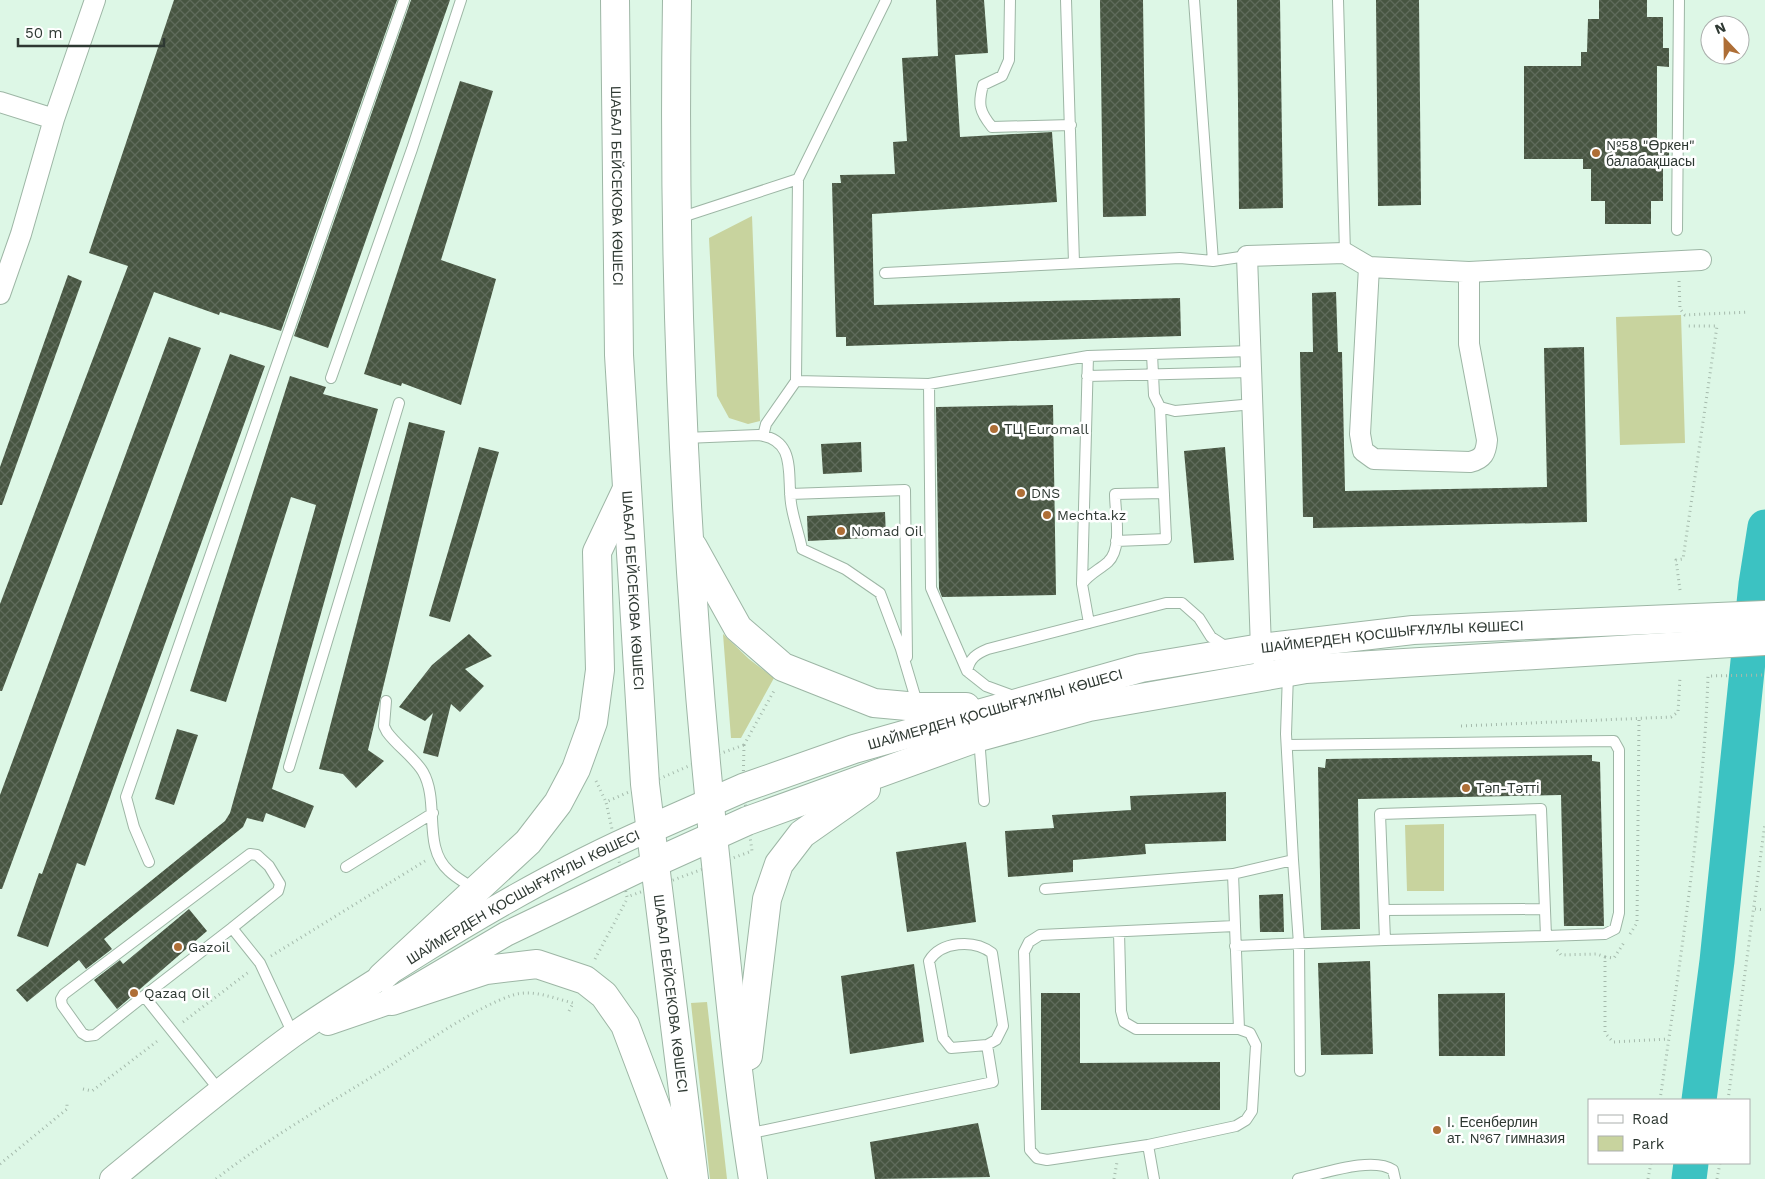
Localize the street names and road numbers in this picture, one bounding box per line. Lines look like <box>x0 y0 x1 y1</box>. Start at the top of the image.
street label: ШАБАЛ БЕЙСЕКОВА КӨШЕСІ <box>608 86 626 286</box>
street label: ШАБАЛ БЕЙСЕКОВА КӨШЕСІ <box>619 490 647 691</box>
street label: ШАЙМЕРДЕН ҚОСШЫҒҰЛҰЛЫ КӨШЕСІ <box>1260 617 1524 656</box>
street label: ШАЙМЕРДЕН ҚОСШЫҒҰЛҰЛЫ КӨШЕСІ <box>866 666 1124 753</box>
street label: ШАЙМЕРДЕН ҚОСШЫҒҰЛҰЛЫ КӨШЕСІ <box>404 827 642 968</box>
street label: ШАБАЛ БЕЙСЕКОВА КӨШЕСІ <box>651 893 691 1094</box>

